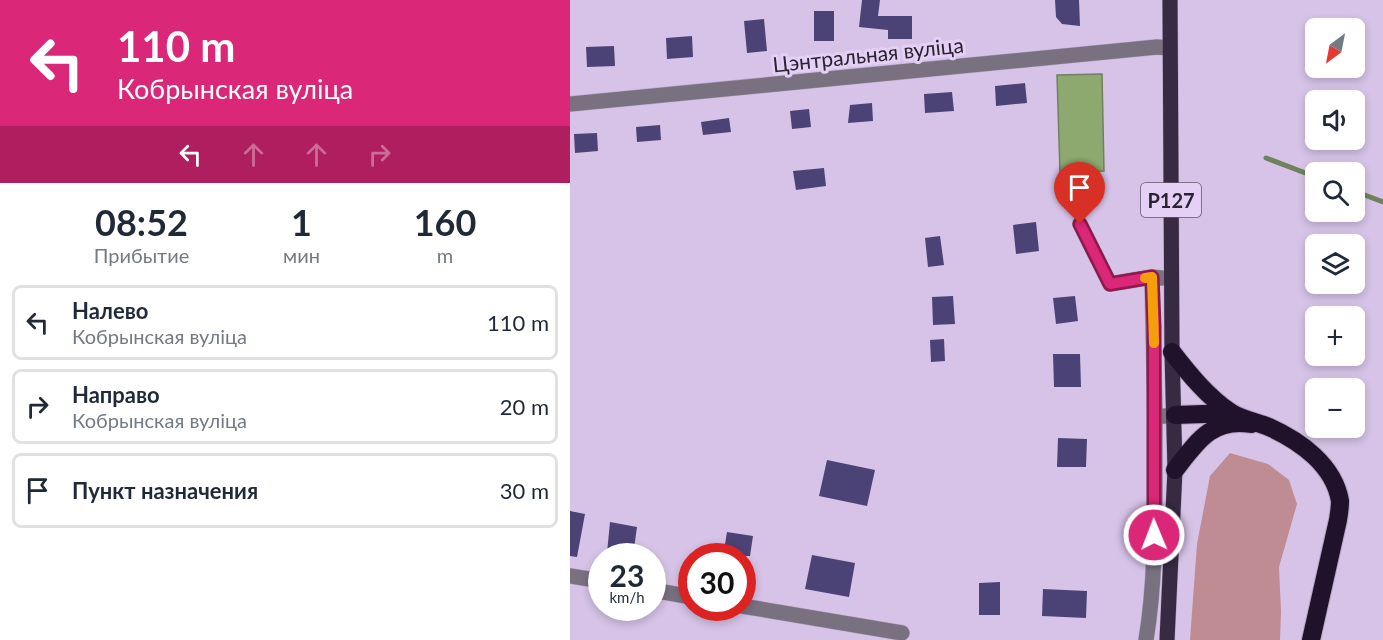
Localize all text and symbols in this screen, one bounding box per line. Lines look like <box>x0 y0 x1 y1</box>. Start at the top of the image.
north arrow <box>1305 18 1365 78</box>
map controls <box>1305 18 1365 438</box>
text: 110 m <box>117 21 235 71</box>
icon: left <box>18 24 96 102</box>
street label: Цэнтральная вуліца <box>771 32 965 76</box>
text: Кобрынская вуліца <box>117 72 353 105</box>
button: sound <box>1305 90 1365 150</box>
icon: left <box>174 138 207 171</box>
icon: ahead <box>237 138 270 171</box>
icon: ahead <box>300 138 333 171</box>
icon: right <box>363 138 396 171</box>
pin <box>1054 162 1105 224</box>
button: search <box>1305 162 1365 222</box>
icon: arrive <box>1063 171 1096 204</box>
road number: Р127 <box>1141 183 1201 217</box>
text: 08:52 <box>95 200 188 244</box>
text: 1 <box>291 200 312 244</box>
text: 160 <box>414 200 476 244</box>
button: layers <box>1305 234 1365 294</box>
text: Прибытие <box>94 243 189 267</box>
text: мин <box>283 243 320 267</box>
text: m <box>437 243 453 267</box>
text: Налево <box>72 297 148 324</box>
icon: left <box>21 306 54 339</box>
button: + <box>1305 306 1365 366</box>
text: 110 m <box>487 309 549 336</box>
text: Кобрынская вуліца <box>72 324 247 348</box>
button: − <box>1305 378 1365 438</box>
text: Направо <box>72 381 160 408</box>
icon: right <box>21 390 54 423</box>
text: 20 m <box>500 393 549 420</box>
text: Кобрынская вуліца <box>72 408 247 432</box>
icon: arrive <box>21 474 54 507</box>
text: Пункт назначения <box>72 477 258 504</box>
text: 30 m <box>500 477 549 504</box>
position arrow <box>1122 503 1186 567</box>
speed limit sign: 30 <box>678 543 756 621</box>
text: 23 <box>610 557 644 593</box>
text: km/h <box>609 588 645 606</box>

